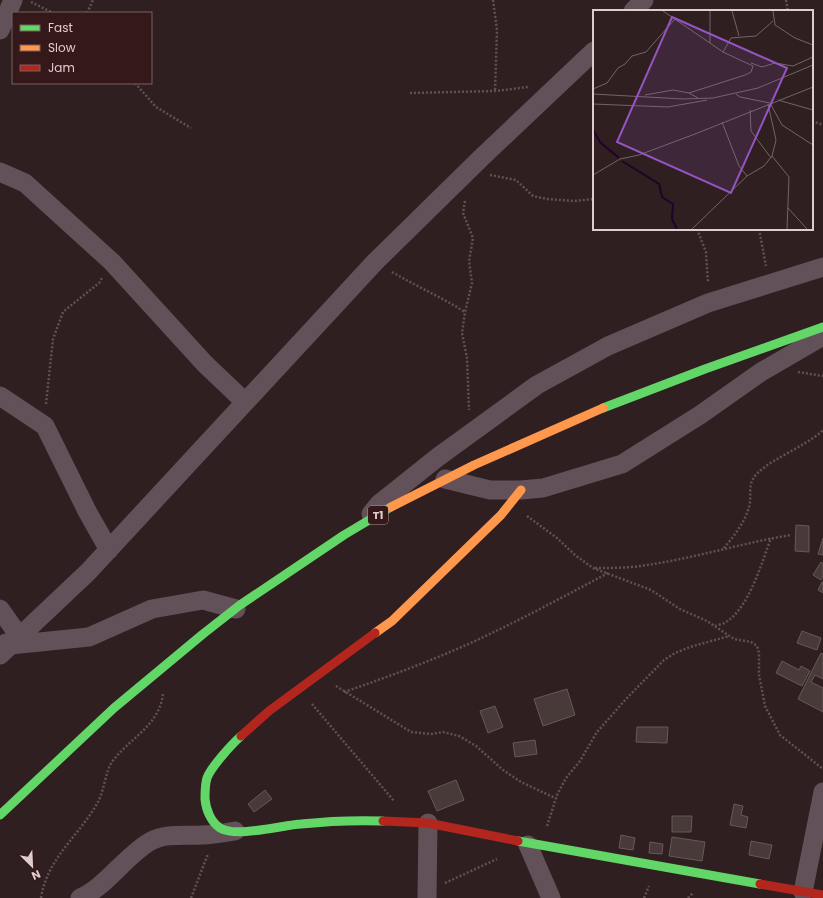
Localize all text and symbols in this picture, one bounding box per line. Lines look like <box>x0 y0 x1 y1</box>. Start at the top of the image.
inset map <box>593 10 813 230</box>
legend <box>12 12 152 84</box>
text: Fast <box>48 19 73 36</box>
text: Slow <box>48 39 76 56</box>
text: Jam <box>48 59 75 76</box>
road number: T1 <box>368 506 388 524</box>
north arrow <box>12 846 52 886</box>
text: N <box>29 866 43 884</box>

